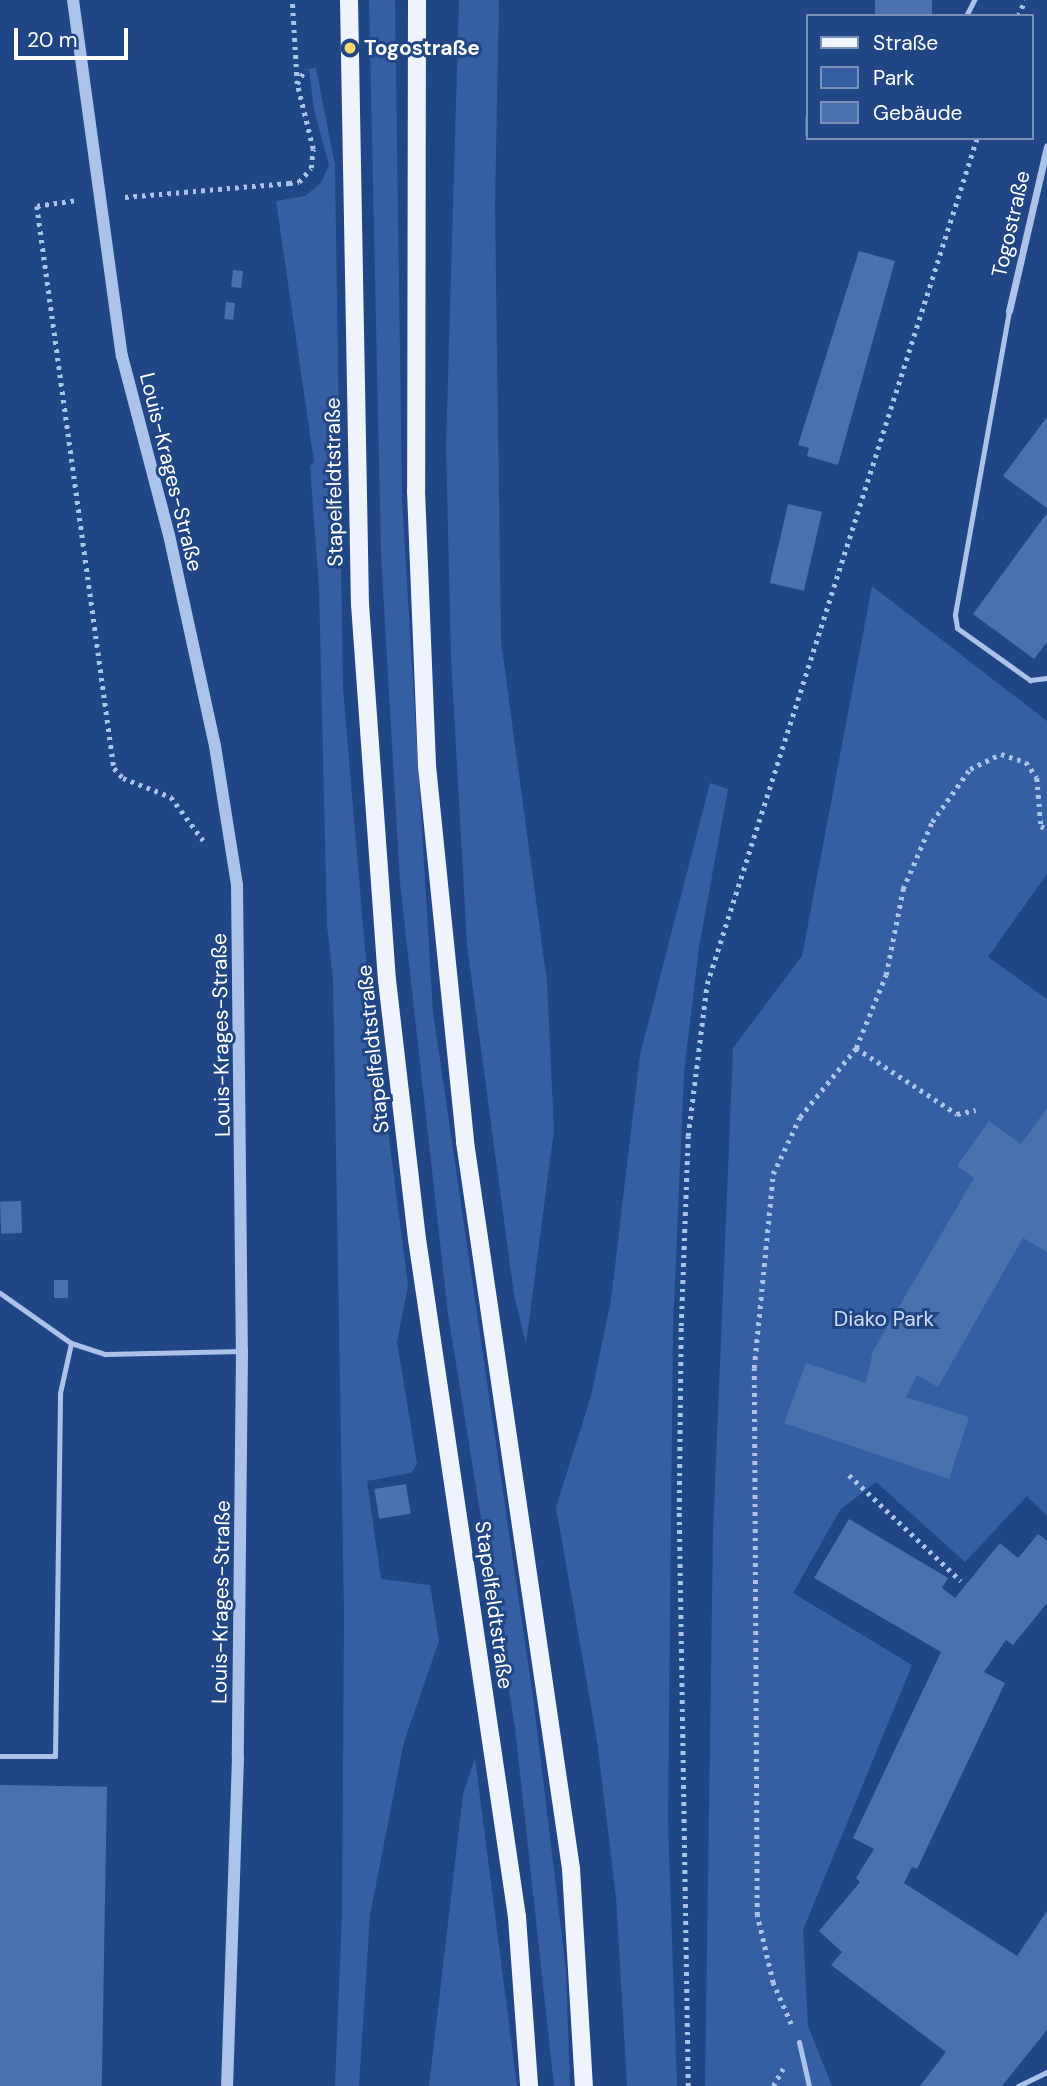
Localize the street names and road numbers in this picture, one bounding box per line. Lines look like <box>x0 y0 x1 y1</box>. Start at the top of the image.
street label: Togostraße <box>986 168 1036 280</box>
street label: Louis-Krages-Straße <box>134 370 208 574</box>
street label: Stapelfeldtstraße <box>320 397 348 567</box>
street label: Louis-Krages-Straße <box>207 933 235 1137</box>
street label: Stapelfeldtstraße <box>352 963 394 1135</box>
street label: Louis-Krages-Straße <box>207 1500 235 1704</box>
street label: Stapelfeldtstraße <box>470 1519 518 1691</box>

